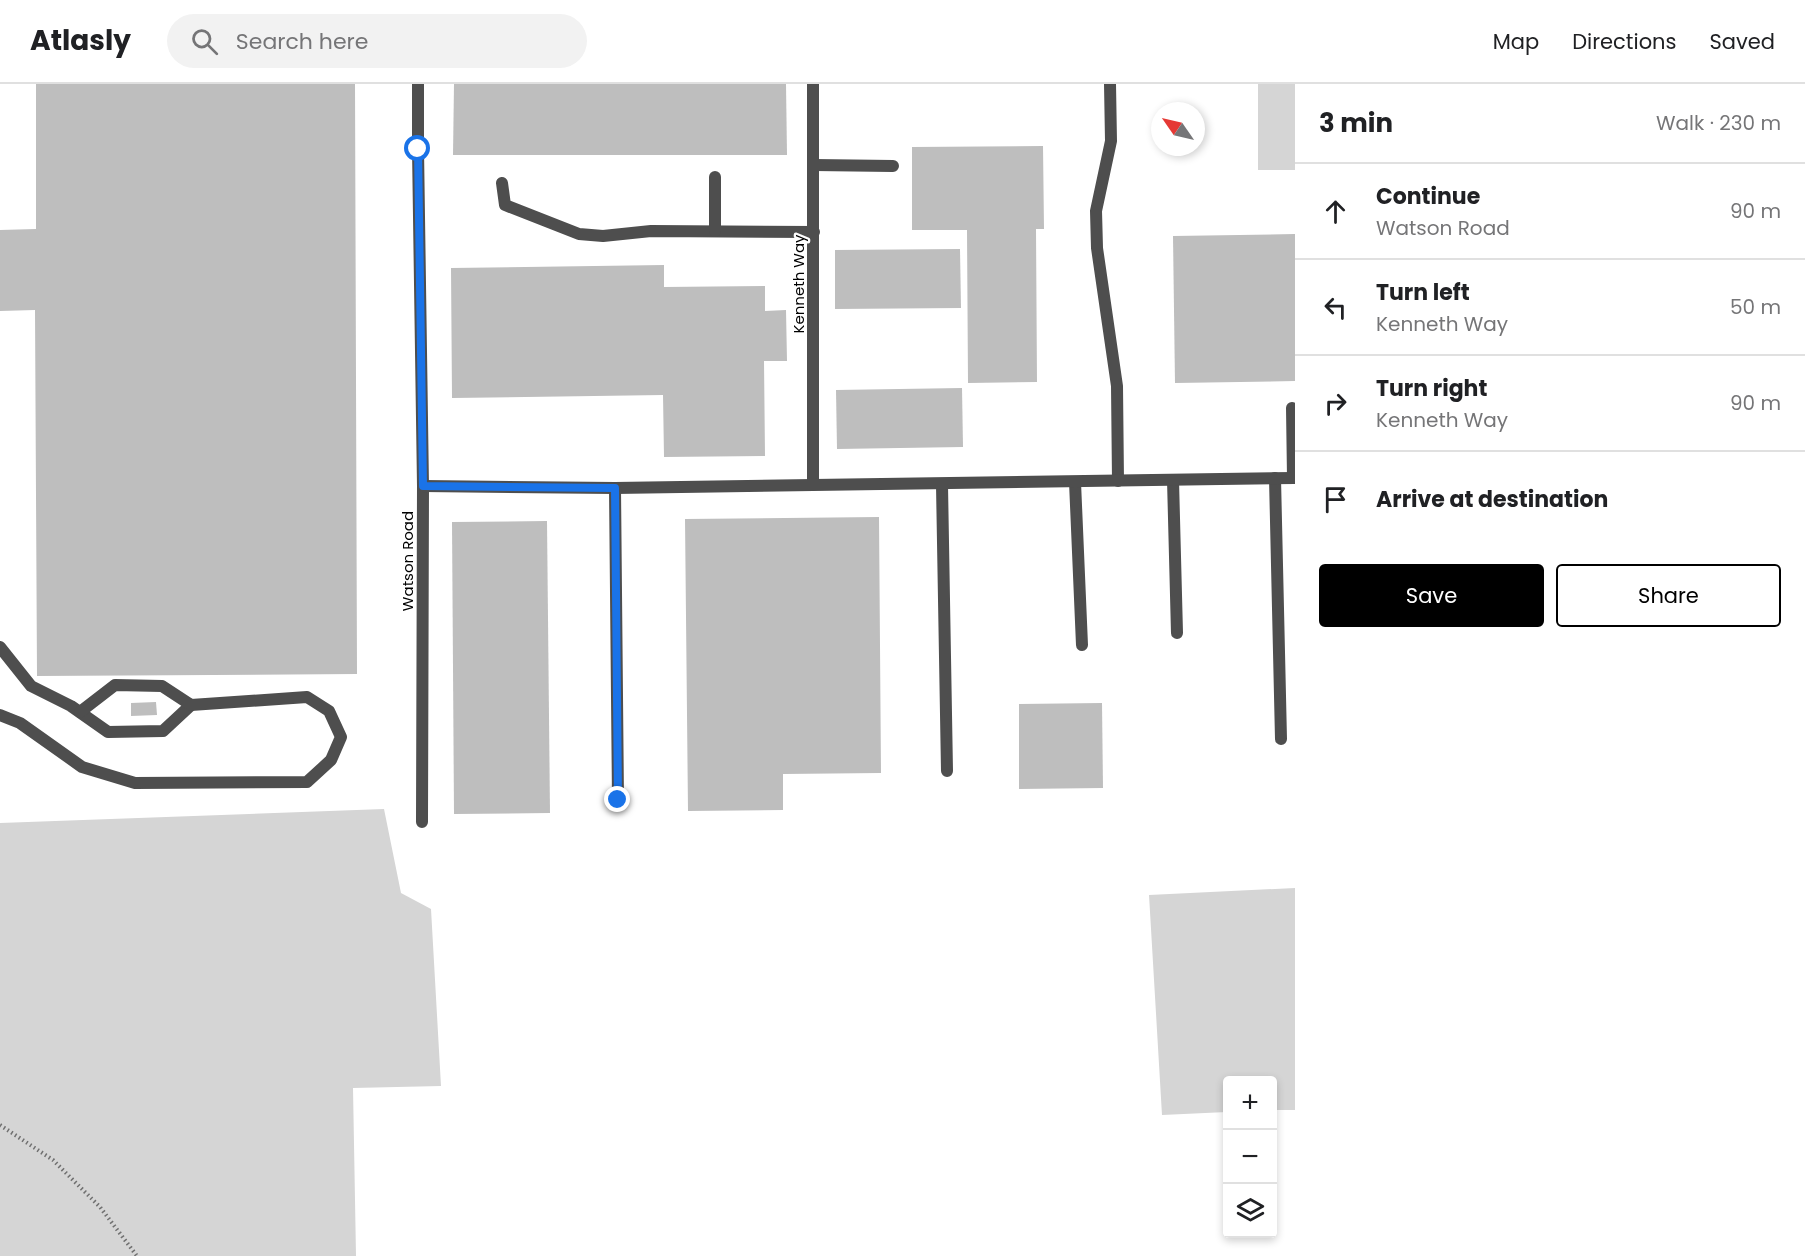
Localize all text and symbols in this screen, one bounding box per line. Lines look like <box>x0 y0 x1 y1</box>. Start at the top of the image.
search box <box>167 14 587 68</box>
text: Atlasly <box>30 21 131 60</box>
icon: search <box>188 25 221 58</box>
text: Search here <box>236 26 368 57</box>
text: Map <box>1493 27 1539 56</box>
text: Directions <box>1572 27 1676 56</box>
text: Saved <box>1709 27 1775 56</box>
north arrow <box>1151 102 1205 156</box>
text: 3 min <box>1319 105 1393 141</box>
text: Walk · 230 m <box>1656 109 1781 137</box>
route start <box>404 135 430 161</box>
text: Continue <box>1376 181 1480 212</box>
icon: ahead <box>1319 195 1352 228</box>
text: 90 m <box>1730 197 1781 225</box>
text: Watson Road <box>1376 214 1510 242</box>
street label: Kenneth Way <box>788 234 809 334</box>
text: Turn left <box>1376 277 1470 308</box>
icon: left <box>1319 291 1352 324</box>
text: 50 m <box>1730 293 1781 321</box>
text: Kenneth Way <box>1376 310 1508 338</box>
text: Turn right <box>1376 373 1487 404</box>
icon: right <box>1319 387 1352 420</box>
text: 90 m <box>1730 389 1781 417</box>
text: Kenneth Way <box>1376 406 1508 434</box>
icon: arrive <box>1319 483 1352 516</box>
text: Arrive at destination <box>1376 484 1608 515</box>
street label: Watson Road <box>397 511 418 611</box>
button: Save <box>1319 564 1544 627</box>
button: Share <box>1556 564 1781 627</box>
route end <box>604 786 630 812</box>
map controls <box>1223 1076 1277 1238</box>
button: + <box>1223 1076 1277 1130</box>
button: − <box>1223 1130 1277 1184</box>
button: layers <box>1223 1184 1277 1238</box>

